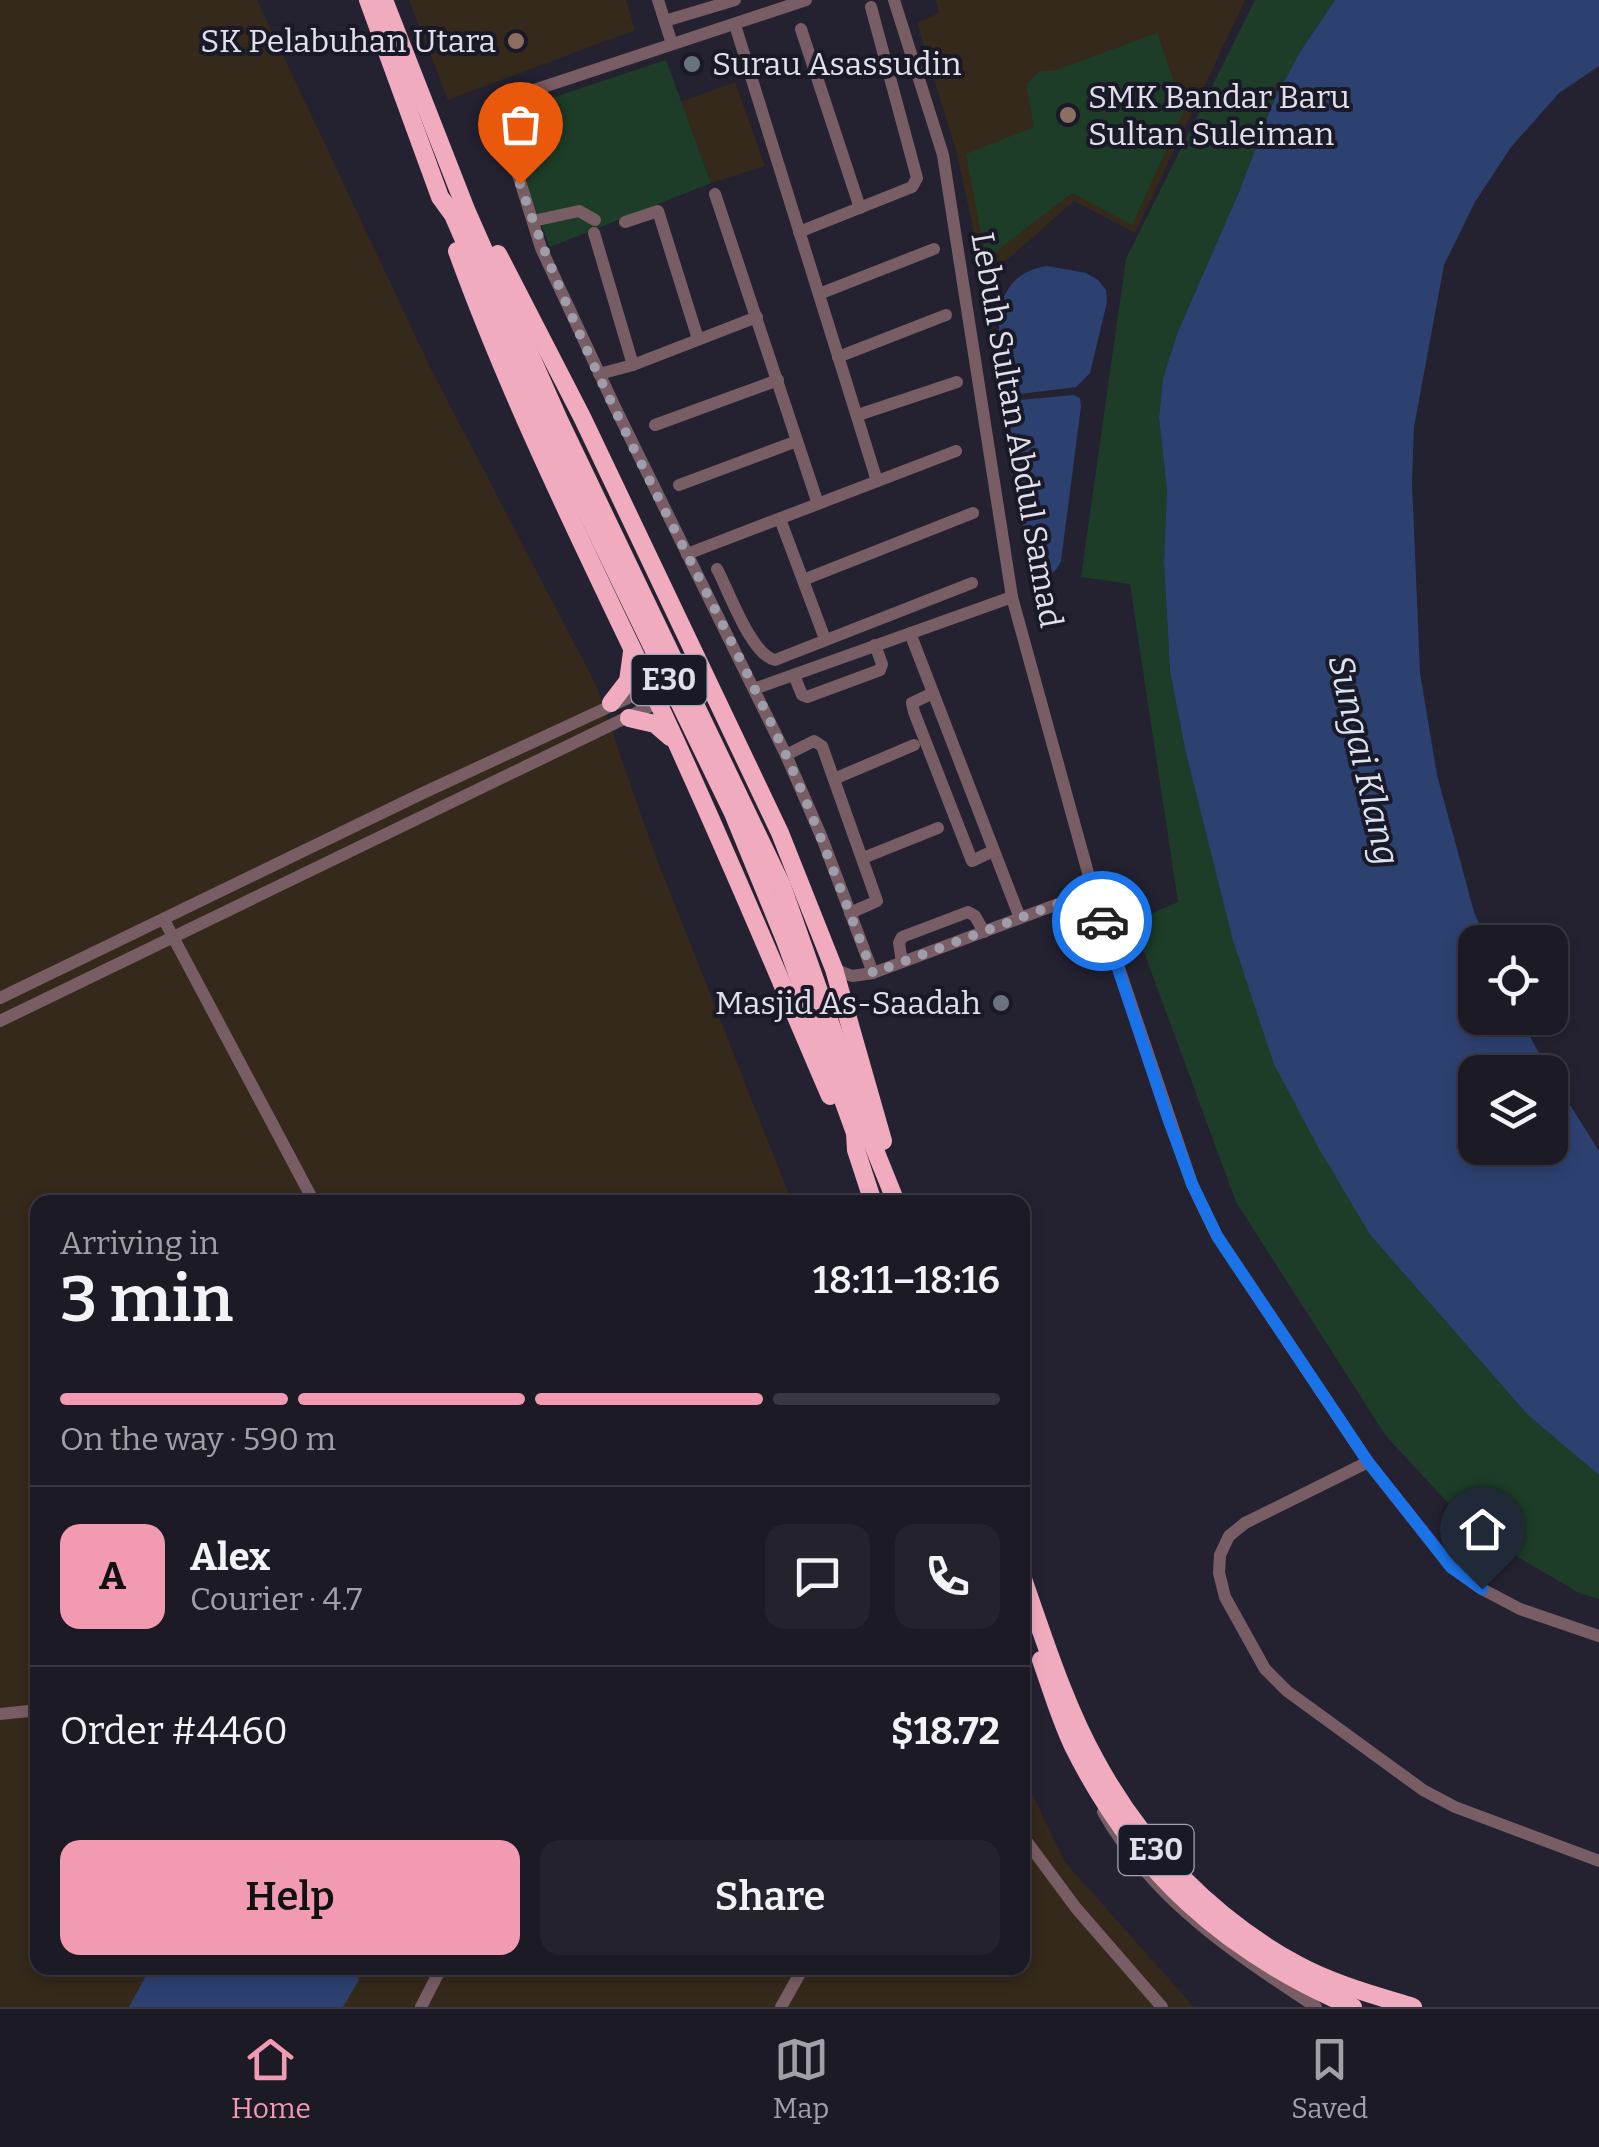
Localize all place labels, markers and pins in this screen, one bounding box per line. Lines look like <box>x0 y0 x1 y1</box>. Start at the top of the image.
place label: SK Pelabuhan Utara <box>200 22 496 60</box>
marker: SK Pelabuhan Utara <box>505 30 527 52</box>
place label: Surau Asassudin <box>712 45 962 83</box>
marker: Surau Asassudin <box>681 53 703 75</box>
place label: SMK Bandar Baru Sultan Suleiman <box>1088 78 1350 153</box>
pin <box>478 82 563 185</box>
marker: SMK Bandar Baru Sultan Suleiman <box>1057 104 1079 126</box>
place label: Masjid As-Saadah <box>715 984 981 1022</box>
marker: Masjid As-Saadah <box>990 992 1012 1014</box>
pin <box>1440 1487 1525 1590</box>

